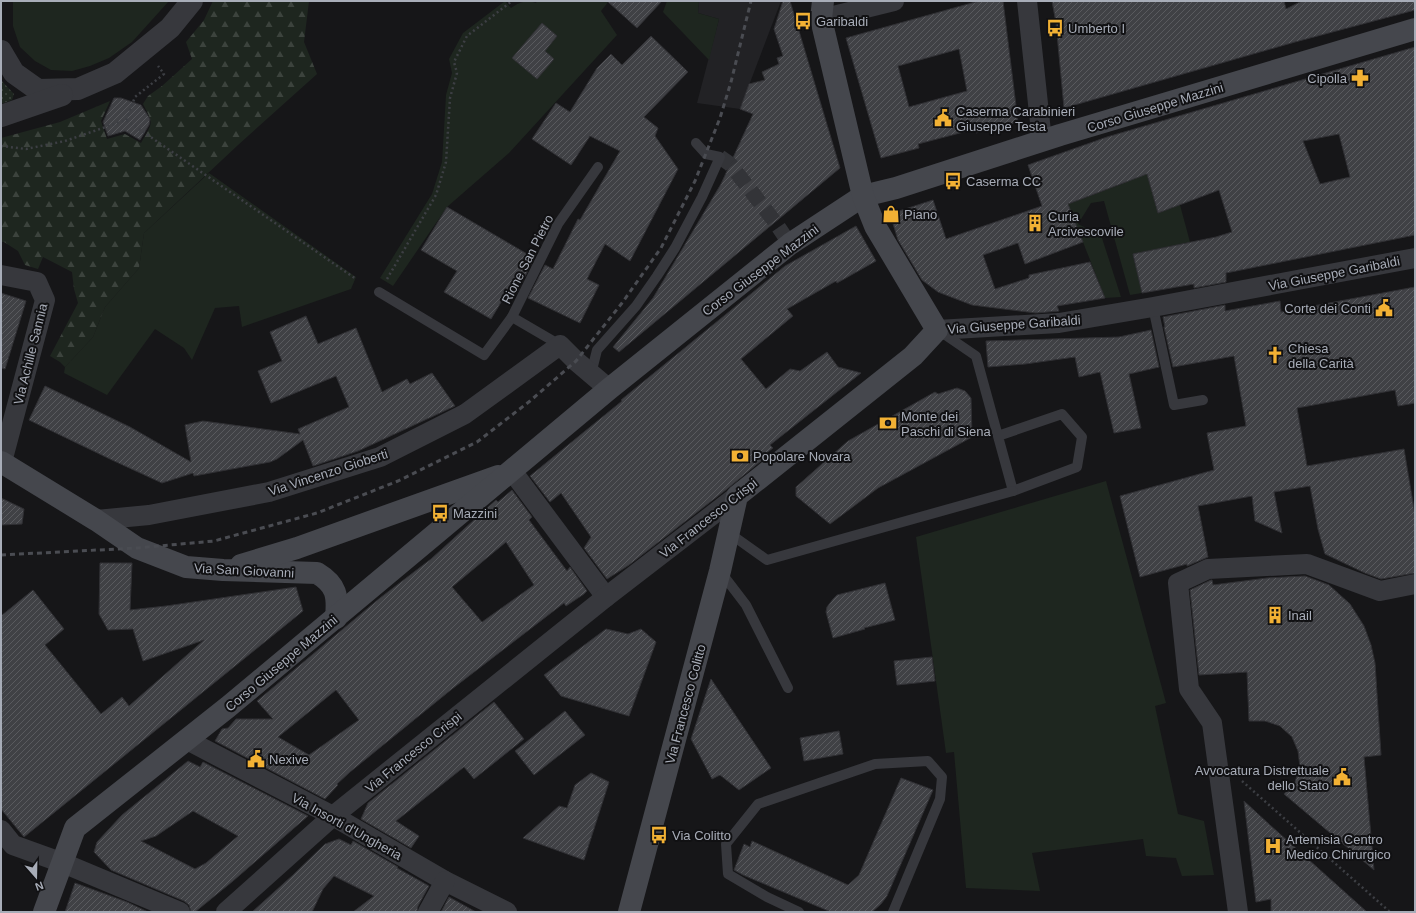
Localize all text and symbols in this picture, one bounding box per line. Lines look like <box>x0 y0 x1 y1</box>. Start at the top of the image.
bus stop icon: Garibaldi <box>793 11 813 31</box>
place label: Garibaldi <box>816 14 868 29</box>
bus stop icon: Umberto I <box>1045 18 1065 38</box>
place label: Umberto I <box>1068 21 1125 36</box>
pharmacy icon: Cipolla <box>1350 68 1370 88</box>
place label: Cipolla <box>1307 71 1348 86</box>
street label: Corso Giuseppe Mazzini <box>1085 80 1225 135</box>
place label: Caserma Carabinieri Giuseppe Testa <box>956 104 1075 134</box>
public building icon: Caserma Carabinieri Giuseppe Testa <box>933 108 953 128</box>
bus stop icon: Caserma CC <box>943 171 963 191</box>
place label: Caserma CC <box>966 174 1041 189</box>
shop icon: Piano <box>881 204 901 224</box>
place label: Piano <box>904 207 937 222</box>
place label: Curia Arcivescovile <box>1048 209 1124 239</box>
street label: Rione San Pietro <box>498 212 556 306</box>
building icon: Curia Arcivescovile <box>1025 213 1045 233</box>
street label: Corso Giuseppe Mazzini <box>699 222 821 319</box>
street label: Via Giuseppe Garibaldi <box>1267 253 1401 294</box>
public building icon: Corte dei Conti <box>1374 298 1394 318</box>
street label: Via Achille Sannia <box>11 301 51 406</box>
place label: Corte dei Conti <box>1284 301 1371 316</box>
street label: Via Giuseppe Garibaldi <box>947 312 1081 337</box>
place label: Chiesa della Carità <box>1288 341 1355 371</box>
church icon: Chiesa della Carità <box>1265 345 1285 365</box>
place label: Monte dei Paschi di Siena <box>901 409 991 439</box>
bank icon: Monte dei Paschi di Siena <box>878 413 898 433</box>
street label: Via Vincenzo Gioberti <box>267 446 390 499</box>
bank icon: Popolare Novara <box>730 446 750 466</box>
place label: Popolare Novara <box>753 449 851 464</box>
street label: Via Francesco Crispi <box>657 476 760 561</box>
bus stop icon: Mazzini <box>430 503 450 523</box>
place label: Mazzini <box>453 506 497 521</box>
street label: Via San Giovanni <box>194 560 295 581</box>
building icon: Inail <box>1265 605 1285 625</box>
place label: Inail <box>1288 608 1312 623</box>
street label: Corso Giuseppe Mazzini <box>222 612 340 715</box>
street label: Via Francesco Colitto <box>662 643 709 766</box>
street label: Via Francesco Crispi <box>362 709 465 796</box>
public building icon: Nexive <box>246 749 266 769</box>
place label: Nexive <box>269 752 309 767</box>
place label: Avvocatura Distrettuale dello Stato <box>1195 763 1329 793</box>
public building icon: Avvocatura Distrettuale dello Stato <box>1332 767 1352 787</box>
street label: Via Insorti d'Ungheria <box>289 790 405 863</box>
bus stop icon: Via Colitto <box>649 825 669 845</box>
place label: Via Colitto <box>672 828 731 843</box>
place label: Artemisia Centro Medico Chirurgico <box>1286 832 1391 862</box>
hospital icon: Artemisia Centro Medico Chirurgico <box>1263 836 1283 856</box>
north arrow <box>16 857 56 897</box>
text: N <box>34 879 45 893</box>

